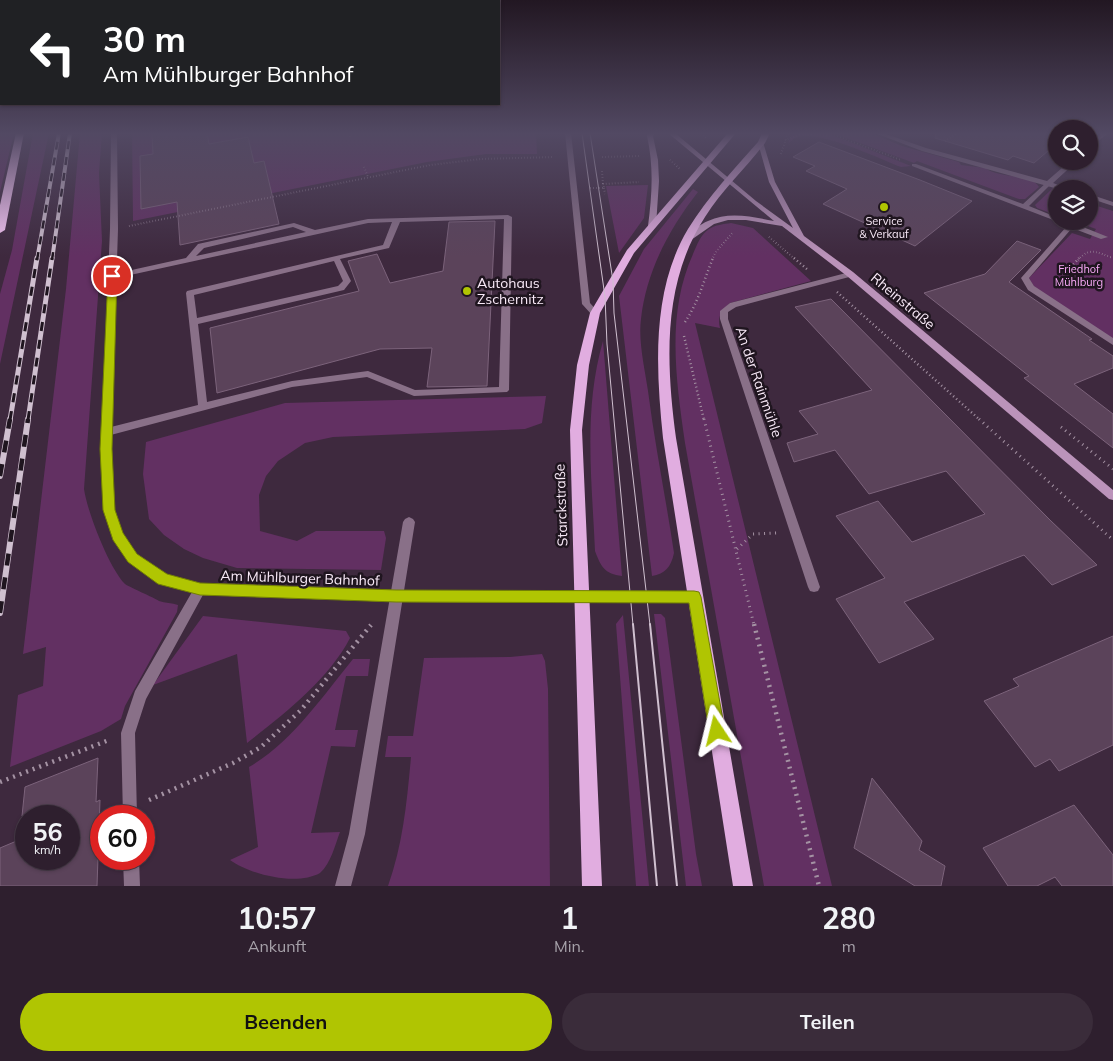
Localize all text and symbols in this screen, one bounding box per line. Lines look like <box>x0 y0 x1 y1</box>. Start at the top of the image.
text: 30 m <box>103 17 186 61</box>
icon: left <box>20 20 85 85</box>
text: Am Mühlburger Bahnhof <box>103 60 353 88</box>
map controls <box>1048 120 1098 230</box>
button: search <box>1048 120 1098 170</box>
button: layers <box>1048 180 1098 230</box>
marker: Service & Verkauf <box>878 201 890 213</box>
place label: Service & Verkauf <box>859 214 909 241</box>
pin <box>91 255 133 297</box>
icon: arrive <box>98 262 126 290</box>
park label: Friedhof Mühlburg <box>1055 262 1103 289</box>
street label: Rheinstraße <box>867 269 939 333</box>
place label: Autohaus Zschernitz <box>477 274 544 308</box>
marker: Autohaus Zschernitz <box>461 285 473 297</box>
street label: An der Rainmühle <box>732 324 786 440</box>
street label: Starckstraße <box>551 463 571 547</box>
street label: Am Mühlburger Bahnhof <box>220 566 380 590</box>
position arrow <box>690 704 742 756</box>
speed limit sign: 60 <box>90 805 155 870</box>
text: 56 <box>32 816 63 847</box>
text: km/h <box>34 842 61 857</box>
text: 10:57 <box>237 899 317 937</box>
text: 1 <box>560 899 578 937</box>
text: 280 <box>822 899 876 937</box>
text: Ankunft <box>248 936 306 956</box>
text: Min. <box>554 936 584 956</box>
text: m <box>842 936 856 956</box>
button: Beenden <box>20 993 552 1051</box>
button: Teilen <box>562 993 1093 1051</box>

